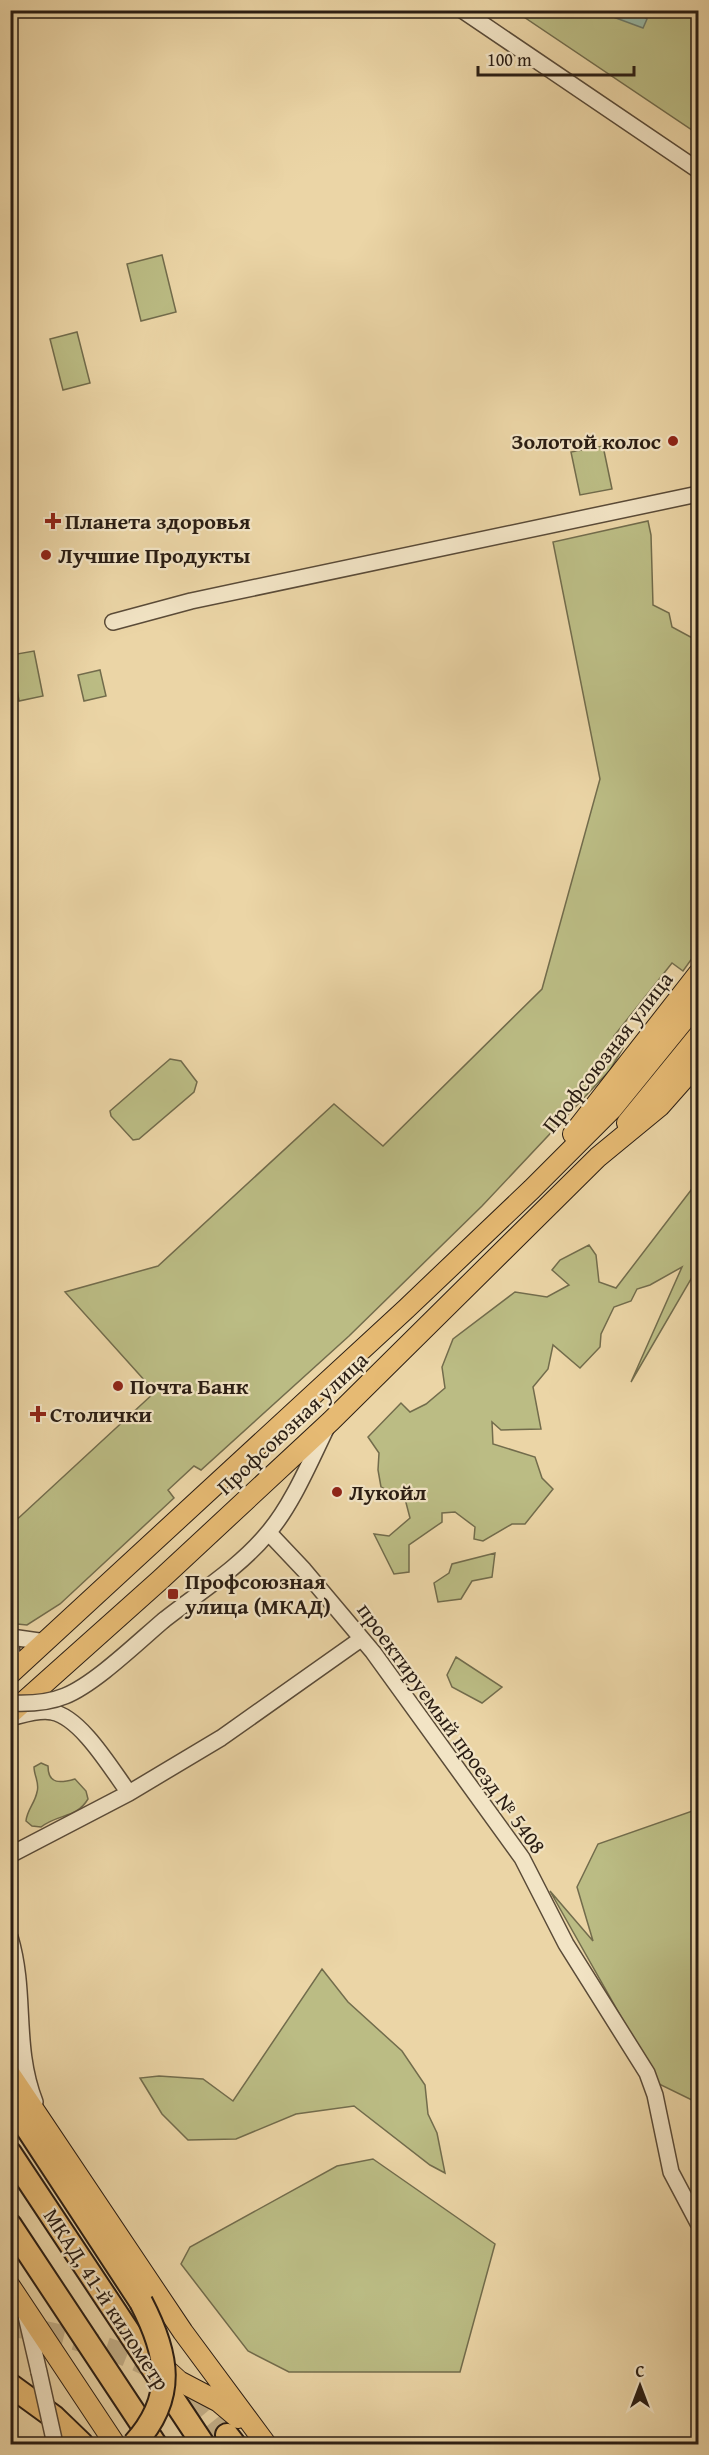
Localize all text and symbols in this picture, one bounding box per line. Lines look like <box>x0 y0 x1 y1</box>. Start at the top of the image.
scale bar <box>478 39 634 77</box>
text: 100 m <box>487 46 532 73</box>
place label: Золотой колос <box>511 425 661 457</box>
marker: Золотой колос <box>666 434 680 448</box>
place label: Планета здоровья <box>65 505 251 537</box>
marker: Планета здоровья <box>46 514 60 528</box>
place label: Лучшие Продукты <box>58 539 250 571</box>
marker: Лучшие Продукты <box>39 548 53 562</box>
street label: Профсоюзная улица <box>534 964 681 1140</box>
street label: Профсоюзная улица <box>209 1344 375 1502</box>
place label: Почта Банк <box>130 1370 249 1402</box>
marker: Почта Банк <box>111 1379 125 1393</box>
place label: Столички <box>50 1398 152 1430</box>
marker: Столички <box>31 1407 45 1421</box>
place label: Лукойл <box>349 1476 426 1508</box>
marker: Лукойл <box>330 1485 344 1499</box>
place label: Профсоюзная улица (МКАД) <box>184 1565 331 1622</box>
marker: Профсоюзная улица (МКАД) <box>166 1587 180 1601</box>
street label: проектируемый проезд № 5408 <box>350 1596 554 1860</box>
street label: МКАД, 41-й километр <box>36 2202 178 2397</box>
north arrow <box>610 2356 670 2416</box>
text: С <box>635 2359 645 2383</box>

